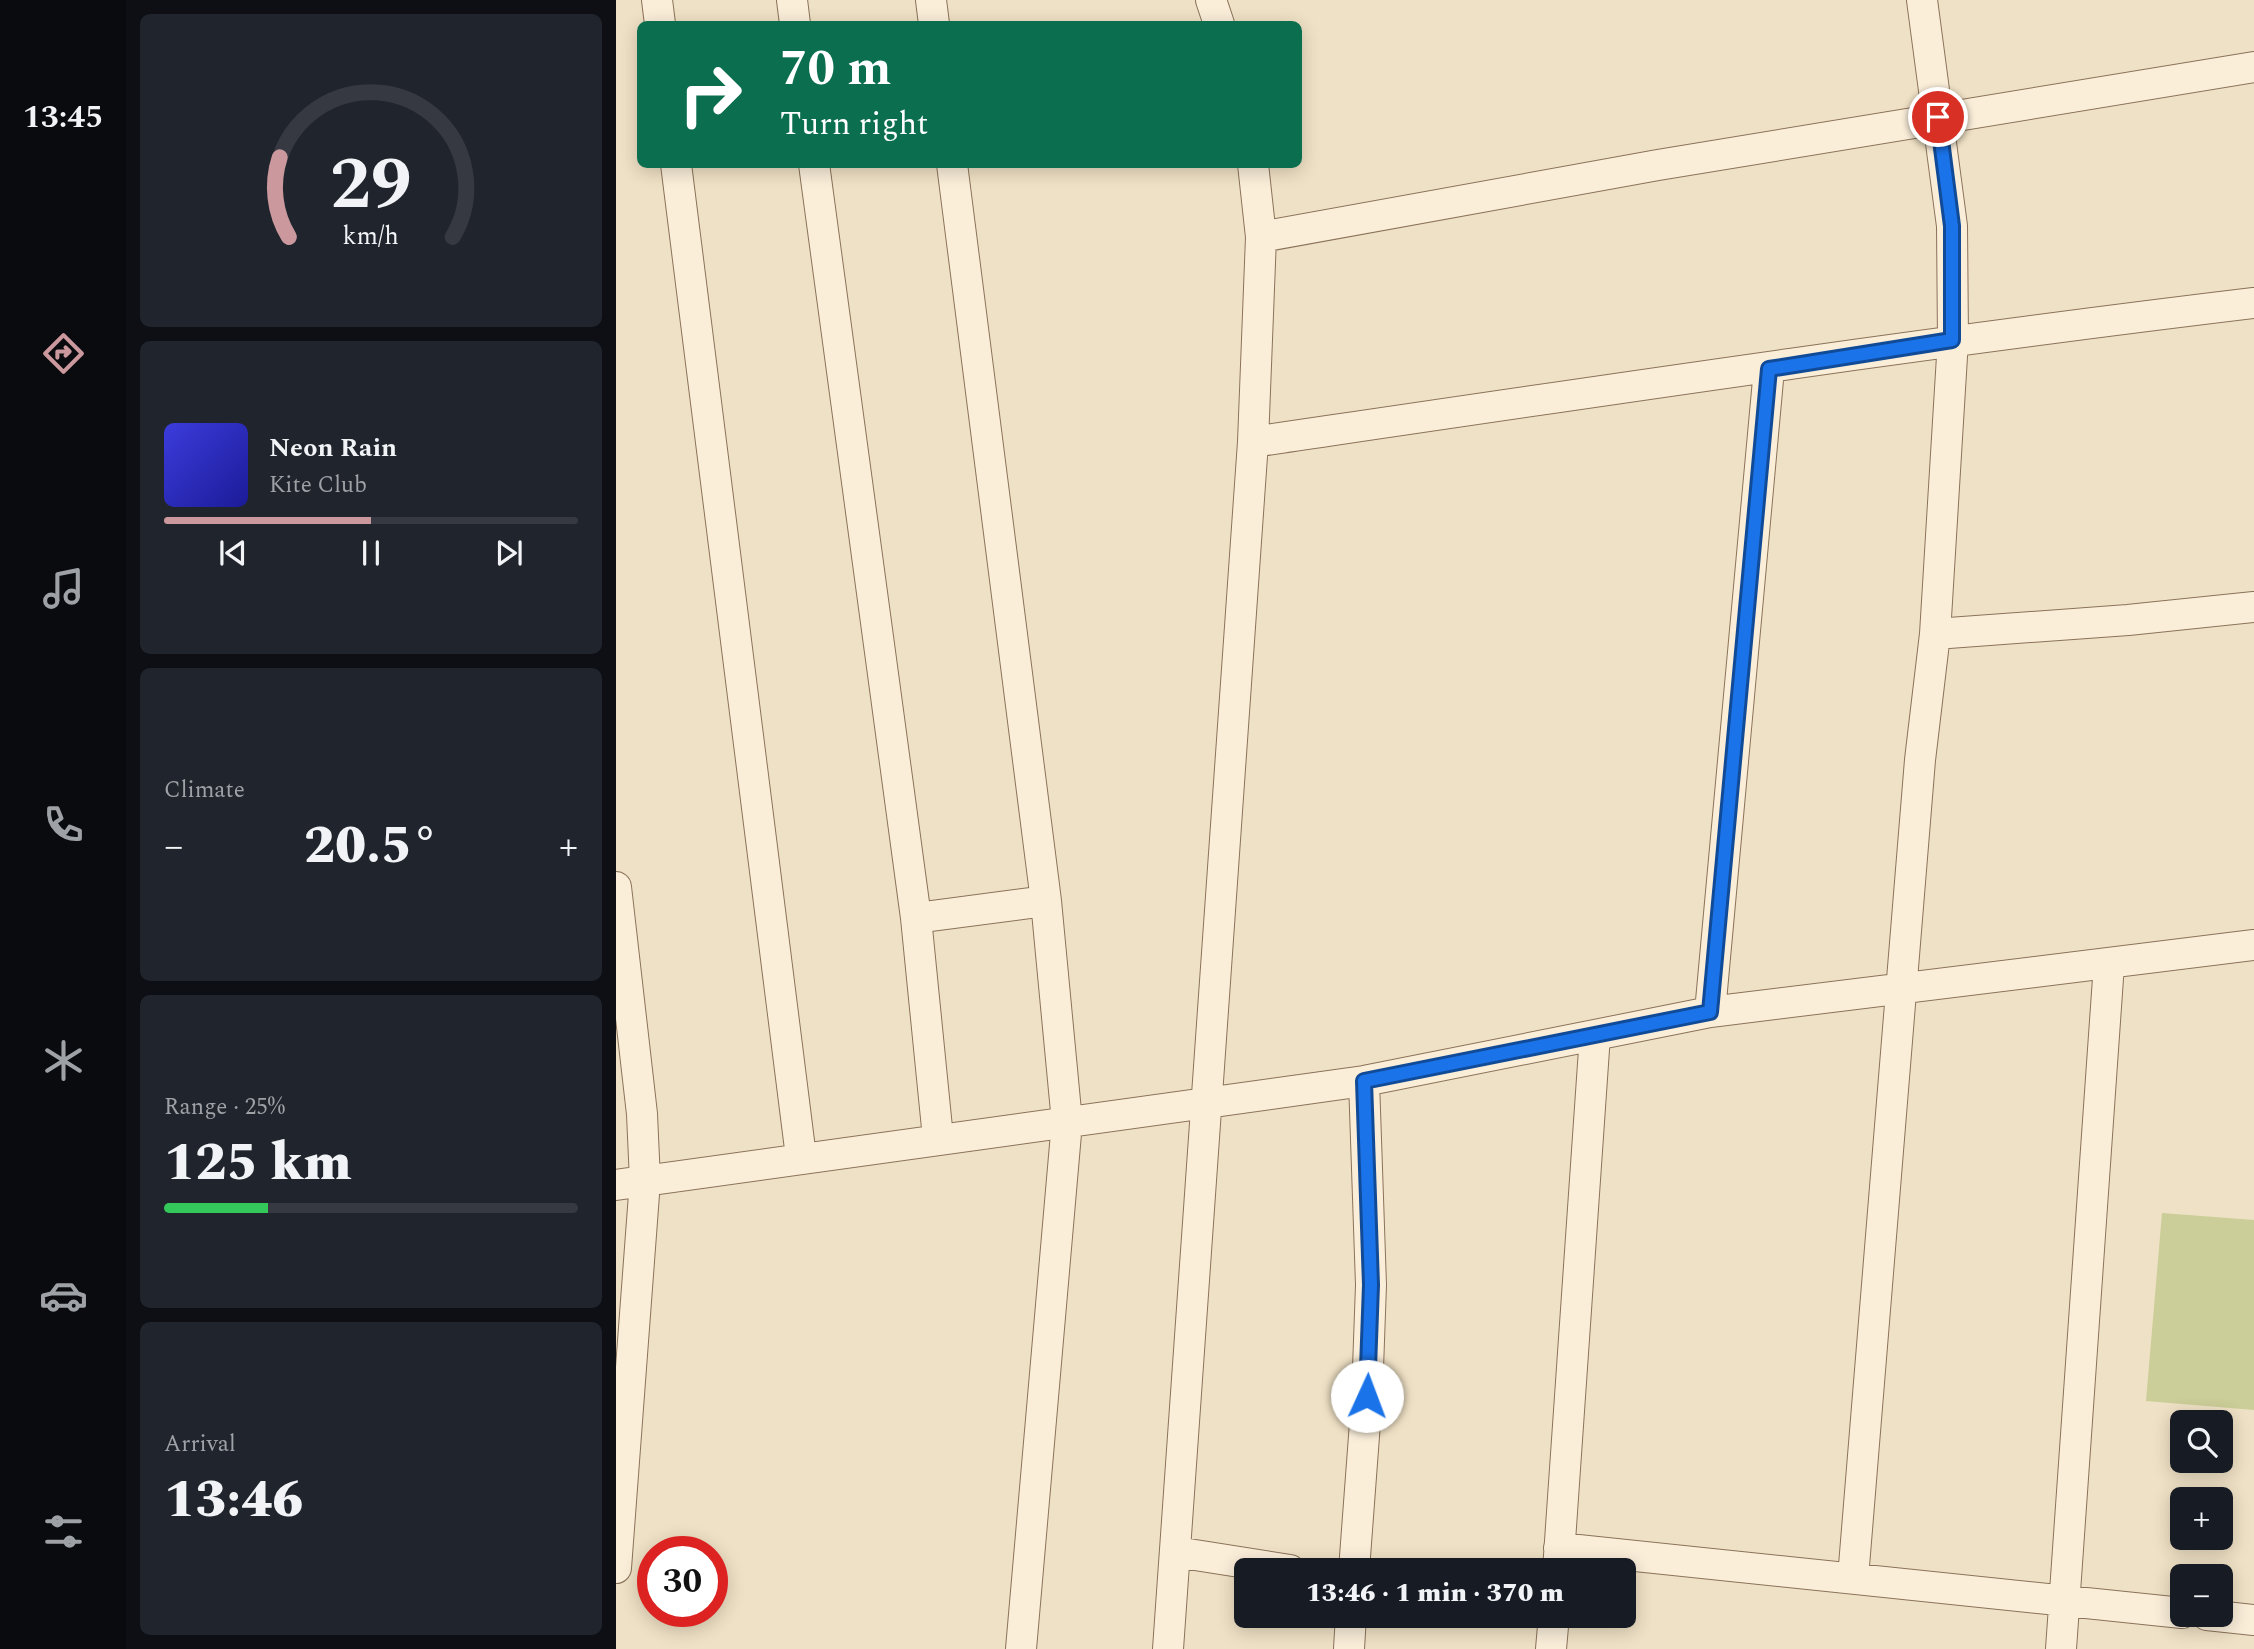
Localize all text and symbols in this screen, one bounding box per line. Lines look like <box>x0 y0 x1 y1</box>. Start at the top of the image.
text: 70 m <box>780 32 891 107</box>
icon: right <box>665 49 756 140</box>
pin <box>1908 87 1968 147</box>
text: 13:45 <box>23 93 103 142</box>
icon: arrive <box>1919 98 1957 136</box>
text: Turn right <box>780 100 928 149</box>
text: 29 <box>330 130 412 241</box>
text: km/h <box>343 217 399 255</box>
icon: directions <box>39 329 88 378</box>
text: Neon Rain <box>269 428 397 468</box>
text: Kite Club <box>269 468 367 503</box>
icon: previous <box>214 534 252 572</box>
icon: pause <box>352 534 390 572</box>
icon: next <box>490 534 528 572</box>
icon: music <box>39 564 88 613</box>
text: Climate <box>164 773 245 808</box>
icon: phone <box>39 800 88 849</box>
text: 20.5° <box>304 807 438 886</box>
text: − <box>164 818 183 876</box>
text: + <box>559 818 578 876</box>
icon: climate <box>39 1036 88 1085</box>
text: Range · 25% <box>164 1090 285 1125</box>
text: 125 km <box>164 1124 352 1203</box>
icon: car <box>39 1271 88 1320</box>
position arrow <box>1330 1359 1404 1433</box>
map controls <box>2170 1410 2233 1627</box>
button: search <box>2170 1410 2233 1473</box>
text: Arrival <box>164 1427 236 1462</box>
text: 13:46 <box>164 1461 303 1540</box>
button: + <box>2170 1487 2233 1550</box>
icon: filters <box>39 1507 88 1556</box>
speed limit sign: 30 <box>637 1536 728 1627</box>
button: − <box>2170 1564 2233 1627</box>
text: 13:46 · 1 min · 370 m <box>1306 1573 1564 1613</box>

